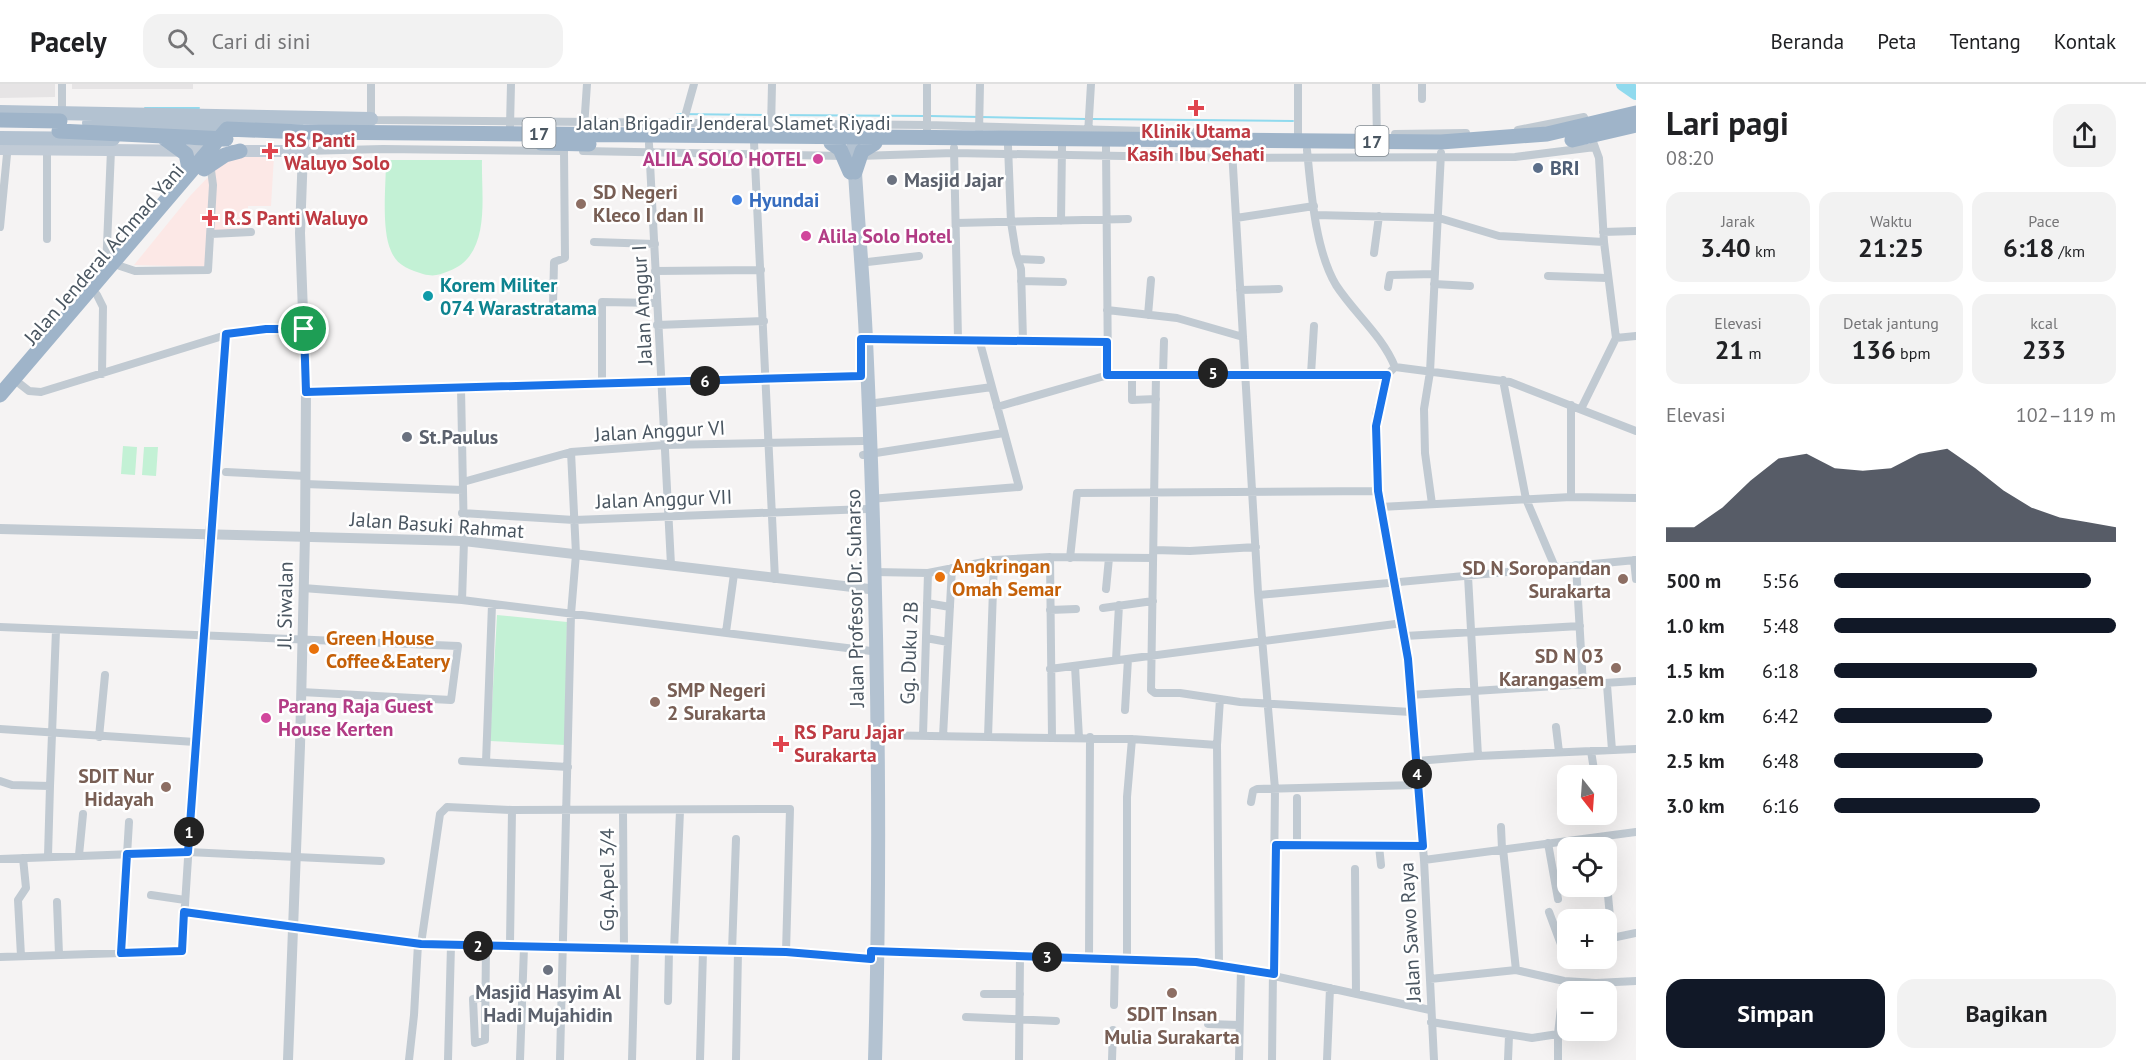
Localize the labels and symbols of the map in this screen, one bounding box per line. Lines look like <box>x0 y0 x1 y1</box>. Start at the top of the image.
marker: Klinik Utama Kasih Ibu Sehati <box>1187 99 1205 117</box>
street label: Jalan Brigadir Jenderal Slamet Riyadi <box>576 110 891 136</box>
road number: 17 <box>522 118 556 148</box>
place label: Klinik Utama Kasih Ibu Sehati <box>1127 118 1265 167</box>
road number: 17 <box>1356 126 1388 156</box>
place label: RS Panti Waluyo Solo <box>284 127 390 176</box>
marker: RS Panti Waluyo Solo <box>261 142 279 160</box>
place label: ALILA SOLO HOTEL <box>643 146 807 172</box>
marker: ALILA SOLO HOTEL <box>811 152 825 166</box>
place label: BRI <box>1550 155 1580 181</box>
street label: Jalan Jenderal Achmad Yani <box>17 158 190 351</box>
marker: BRI <box>1531 161 1545 175</box>
place label: Masjid Jajar <box>904 167 1004 193</box>
marker: Masjid Jajar <box>885 173 899 187</box>
place label: SD Negeri Kleco I dan II <box>593 179 704 228</box>
place label: Hyundai <box>749 187 819 213</box>
marker: Hyundai <box>730 193 744 207</box>
marker: SD Negeri Kleco I dan II <box>574 197 588 211</box>
place label: R.S Panti Waluyo <box>224 205 368 231</box>
marker: R.S Panti Waluyo <box>201 209 219 227</box>
place label: Alila Solo Hotel <box>818 223 952 249</box>
marker: Alila Solo Hotel <box>799 229 813 243</box>
street label: Jalan Anggur I <box>626 244 658 367</box>
place label: Korem Militer 074 Warastratama <box>440 272 597 321</box>
marker: Korem Militer 074 Warastratama <box>421 289 435 303</box>
pin <box>278 303 329 354</box>
pin: 5 <box>1198 358 1228 388</box>
pin: 6 <box>690 366 720 396</box>
street label: Jalan Anggur VI <box>593 415 726 447</box>
place label: St.Paulus <box>419 424 498 450</box>
marker: St.Paulus <box>400 430 414 444</box>
street label: Jalan Anggur VII <box>594 484 733 514</box>
street label: Jalan Profesor Dr. Suharso <box>840 489 870 708</box>
street label: Jalan Basuki Rahmat <box>348 506 525 544</box>
place label: Angkringan Omah Semar <box>952 553 1061 602</box>
place label: SD N Soropandan Surakarta <box>1462 555 1611 604</box>
street label: Jl. Siwalan <box>271 561 299 650</box>
marker: Angkringan Omah Semar <box>933 570 947 584</box>
marker: SD N Soropandan Surakarta <box>1616 572 1630 586</box>
street label: Gg. Duku 2B <box>894 601 924 705</box>
place label: Green House Coffee&Eatery <box>326 625 451 674</box>
marker: Green House Coffee&Eatery <box>307 642 321 656</box>
place label: SD N 03 Karangasem <box>1499 643 1604 692</box>
marker: SD N 03 Karangasem <box>1609 661 1623 675</box>
place label: SMP Negeri 2 Surakarta <box>667 677 766 726</box>
place label: Parang Raja Guest House Kerten <box>278 693 433 742</box>
marker: SMP Negeri 2 Surakarta <box>648 695 662 709</box>
marker: Parang Raja Guest House Kerten <box>259 711 273 725</box>
place label: RS Paru Jajar Surakarta <box>794 719 904 768</box>
marker: RS Paru Jajar Surakarta <box>772 735 790 753</box>
pin: 4 <box>1402 759 1432 789</box>
place label: SDIT Nur Hidayah <box>78 763 154 812</box>
north arrow <box>1557 765 1617 825</box>
marker: SDIT Nur Hidayah <box>159 780 173 794</box>
pin: 1 <box>174 817 204 847</box>
street label: Gg. Apel 3/4 <box>594 828 620 932</box>
street label: Jalan Sawo Raya <box>1393 862 1427 1003</box>
pin: 2 <box>463 931 493 961</box>
pin: 3 <box>1032 942 1062 972</box>
marker: Masjid Hasyim Al Hadi Mujahidin <box>541 963 555 977</box>
place label: Masjid Hasyim Al Hadi Mujahidin <box>475 979 621 1028</box>
marker: SDIT Insan Mulia Surakarta <box>1165 986 1179 1000</box>
place label: SDIT Insan Mulia Surakarta <box>1104 1001 1240 1050</box>

